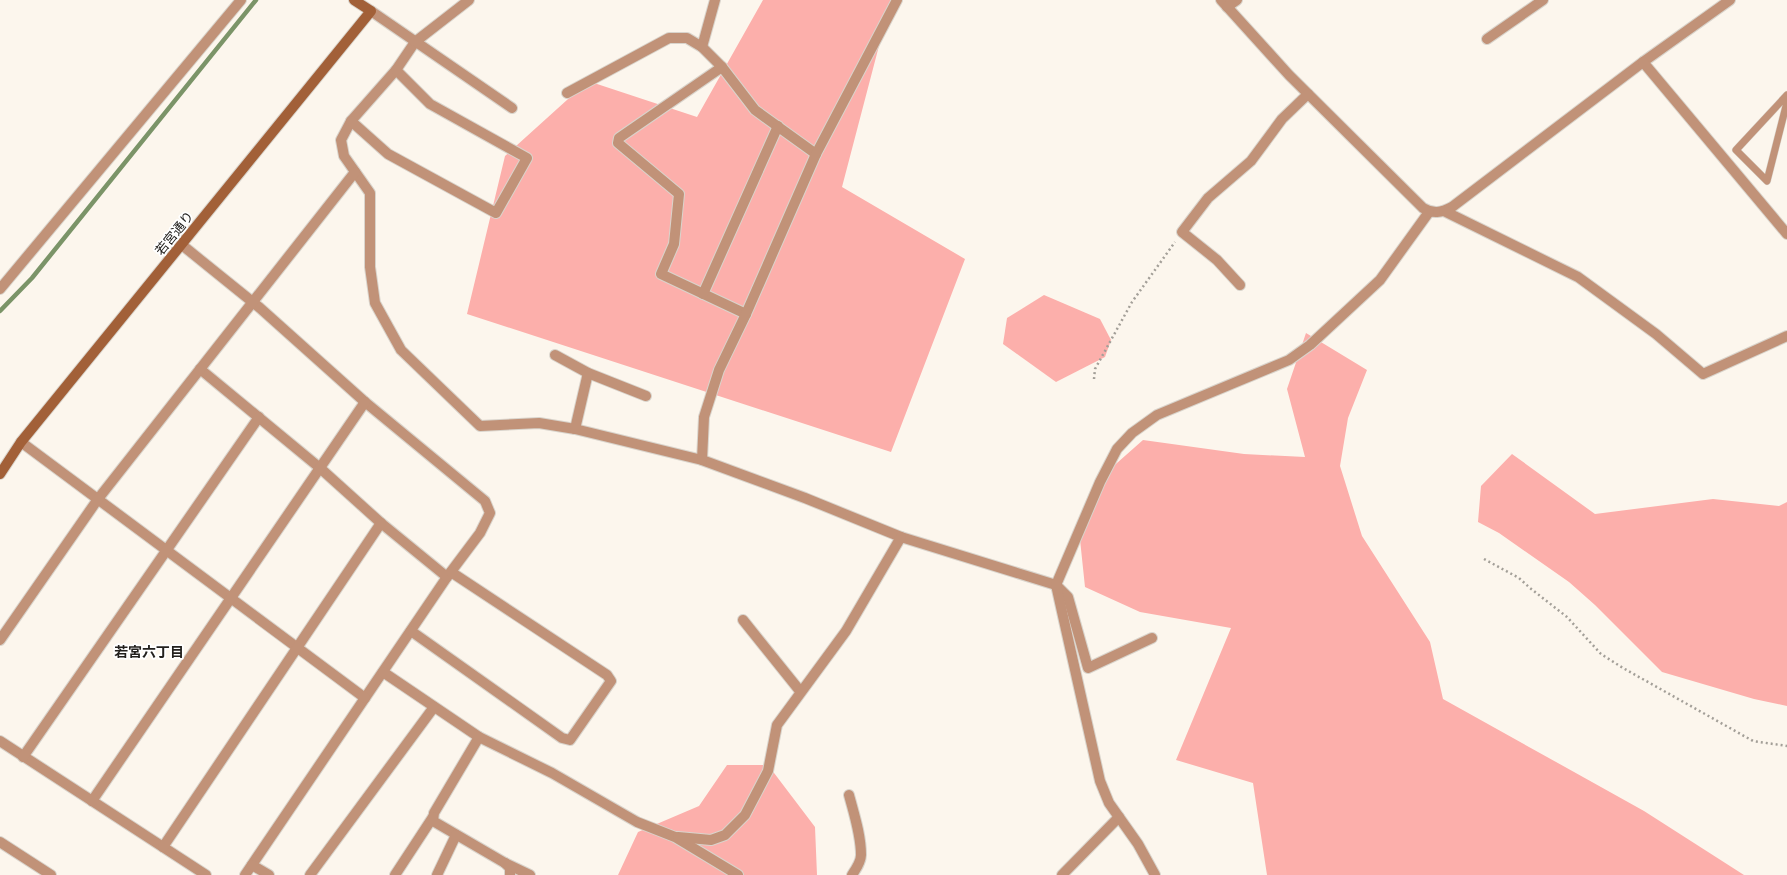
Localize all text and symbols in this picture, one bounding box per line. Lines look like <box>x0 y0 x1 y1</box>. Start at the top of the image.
street label: 若宮通り <box>151 208 197 258</box>
district label: 若宮六丁目 <box>114 643 184 660</box>

